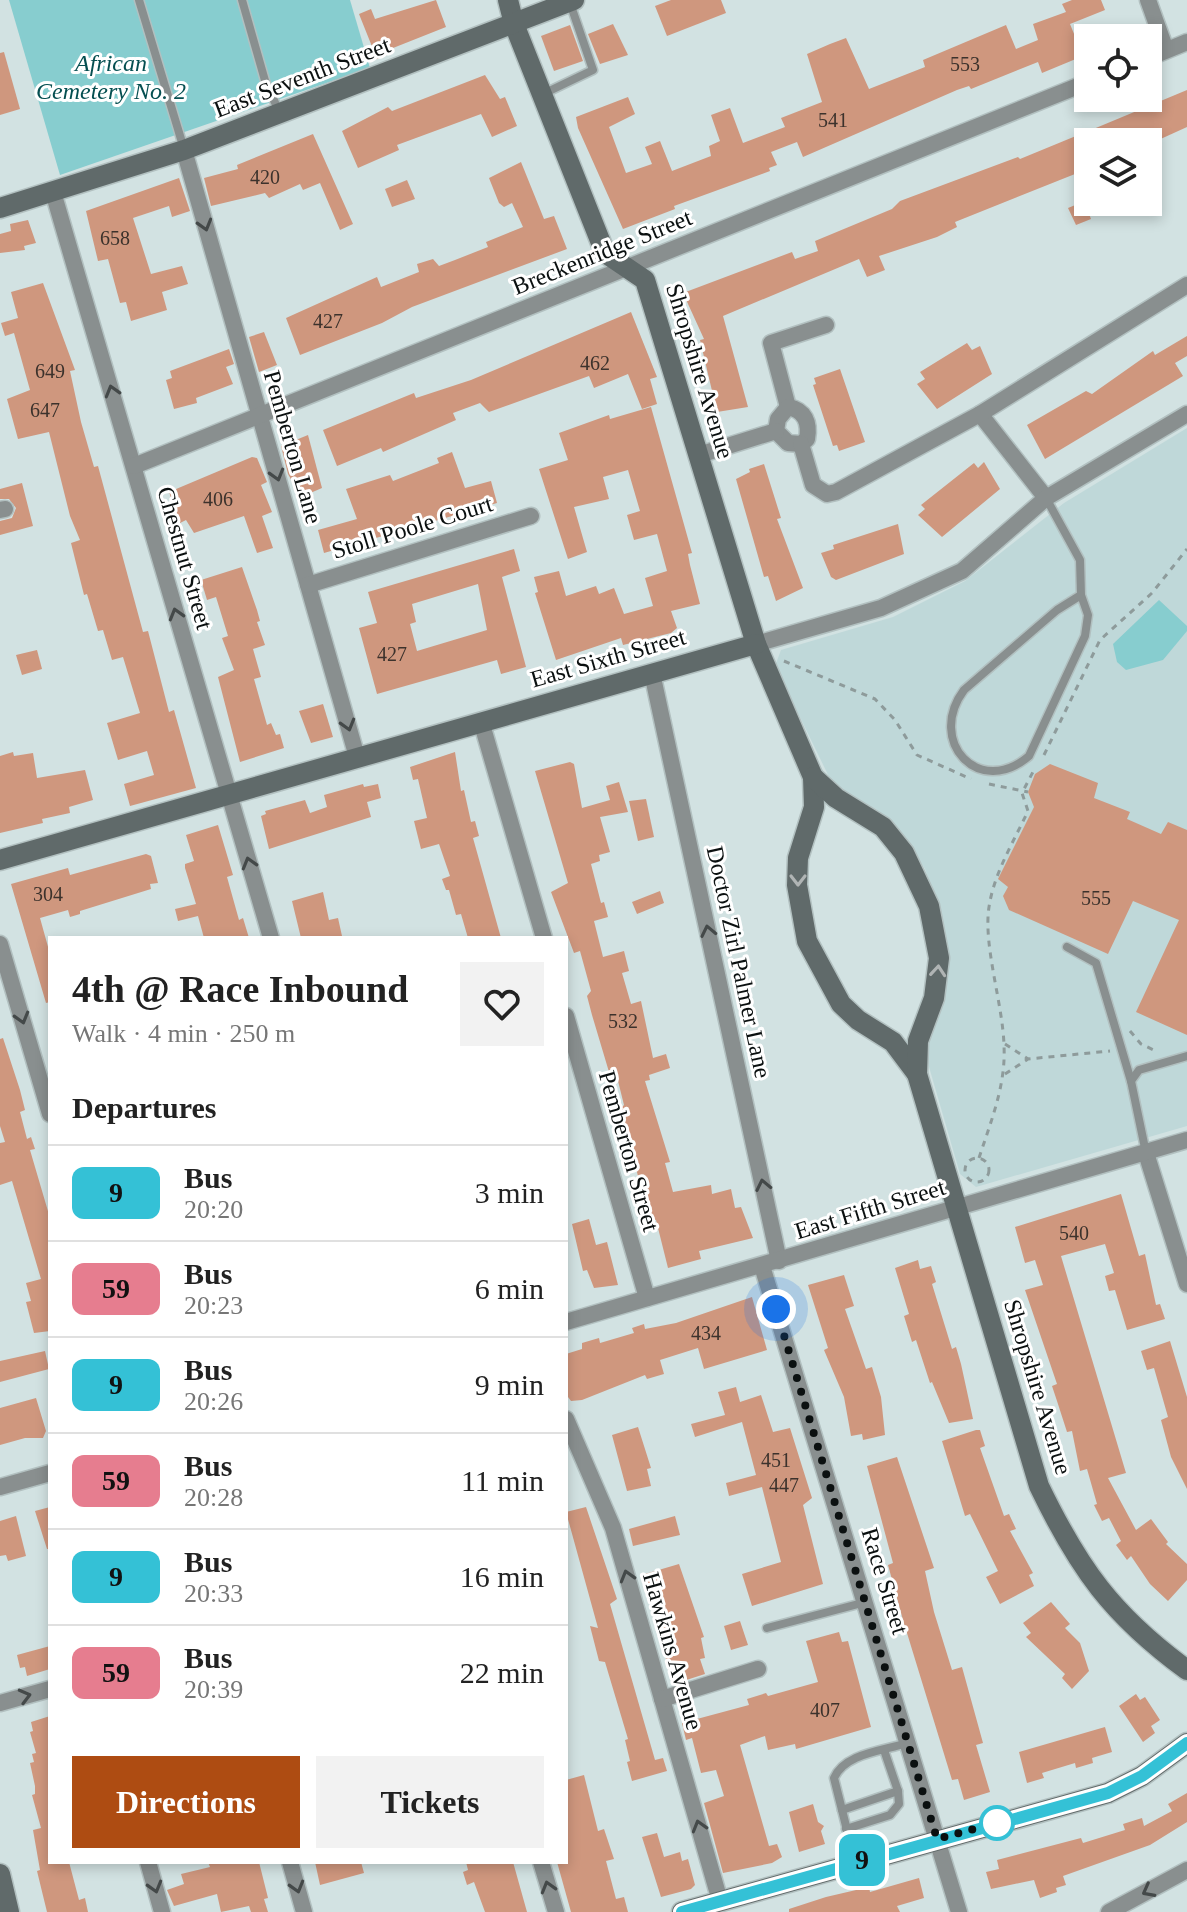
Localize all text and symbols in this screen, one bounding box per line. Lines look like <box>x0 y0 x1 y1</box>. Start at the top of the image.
map controls <box>1074 24 1162 216</box>
button: locate <box>1074 24 1162 112</box>
street label: East Seventh Street <box>210 31 394 123</box>
park label: African Cemetery No. 2 <box>36 50 186 104</box>
house number: 553 <box>950 53 980 75</box>
house number: 541 <box>818 109 848 131</box>
button: layers <box>1074 128 1162 216</box>
house number: 420 <box>250 166 280 188</box>
street label: Breckenridge Street <box>508 204 696 300</box>
one-way arrow <box>196 218 213 231</box>
house number: 658 <box>100 227 130 249</box>
street label: Shropshire Avenue <box>661 280 739 462</box>
house number: 427 <box>313 310 343 332</box>
house number: 462 <box>580 352 610 374</box>
house number: 649 <box>35 360 65 382</box>
street label: Pemberton Lane <box>259 367 327 527</box>
one-way arrow <box>105 385 121 399</box>
house number: 647 <box>30 399 60 421</box>
one-way arrow <box>267 468 284 482</box>
street label: Chestnut Street <box>152 484 218 633</box>
house number: 406 <box>203 488 233 510</box>
street label: Stoll Poole Court <box>328 490 496 564</box>
one-way arrow <box>169 607 186 621</box>
street label: East Sixth Street <box>528 623 689 693</box>
house number: 427 <box>377 643 407 665</box>
one-way arrow <box>339 718 355 732</box>
street label: Doctor Zirl Palmer Lane <box>702 844 776 1080</box>
one-way arrow <box>242 857 258 871</box>
one-way arrow <box>789 874 807 887</box>
house number: 304 <box>33 883 63 905</box>
house number: 555 <box>1081 887 1111 909</box>
one-way arrow <box>700 924 717 938</box>
button: heart <box>460 962 544 1046</box>
one-way arrow <box>929 964 946 977</box>
text: 4th @ Race Inbound <box>72 968 408 1010</box>
house number: 532 <box>608 1010 638 1032</box>
one-way arrow <box>13 1011 29 1025</box>
text: Walk · 4 min · 250 m <box>72 1019 295 1048</box>
street label: Pemberton Street <box>594 1068 664 1235</box>
text: Departures <box>72 1091 216 1124</box>
text: Bus <box>184 1161 232 1194</box>
street label: East Fifth Street <box>792 1174 949 1244</box>
text: 3 min <box>475 1176 544 1209</box>
text: 9 <box>109 1177 123 1208</box>
one-way arrow <box>756 1178 773 1191</box>
text: 20:20 <box>184 1195 243 1224</box>
house number: 540 <box>1059 1222 1089 1244</box>
text: Bus <box>184 1257 232 1290</box>
text: 6 min <box>475 1272 544 1305</box>
text: 59 <box>102 1273 130 1304</box>
your location <box>756 1289 796 1329</box>
text: 20:23 <box>184 1291 243 1320</box>
street label: Shropshire Avenue <box>999 1296 1077 1478</box>
house number: 434 <box>691 1322 721 1344</box>
text: Bus <box>184 1353 232 1386</box>
text: 9 min <box>475 1368 544 1401</box>
text: 9 <box>109 1369 123 1400</box>
text: 20:26 <box>184 1387 243 1416</box>
text: Bus <box>184 1449 232 1482</box>
house number: 451 <box>761 1449 791 1471</box>
text: 11 min <box>461 1464 544 1497</box>
text: 59 <box>102 1465 130 1496</box>
house number: 447 <box>769 1474 799 1496</box>
text: 20:28 <box>184 1483 243 1512</box>
street label: Race Street <box>856 1525 914 1638</box>
text: Bus <box>184 1545 232 1578</box>
text: 16 min <box>460 1560 544 1593</box>
text: 9 <box>109 1561 123 1592</box>
street label: Hawkins Avenue <box>638 1569 708 1733</box>
one-way arrow <box>619 1570 636 1584</box>
text: 20:33 <box>184 1579 243 1608</box>
text: Bus <box>184 1641 232 1674</box>
text: 22 min <box>460 1656 544 1689</box>
text: 59 <box>102 1657 130 1688</box>
text: 20:39 <box>184 1675 243 1704</box>
one-way arrow <box>18 1689 31 1705</box>
house number: 407 <box>810 1699 840 1721</box>
button: Directions <box>72 1756 300 1848</box>
button: Tickets <box>316 1756 544 1848</box>
unlabelled marker <box>980 1806 1014 1840</box>
one-way arrow <box>692 1820 708 1834</box>
line badge: 9 <box>836 1834 888 1886</box>
text: 9 <box>855 1844 869 1875</box>
one-way arrow <box>146 1880 162 1893</box>
one-way arrow <box>288 1880 304 1893</box>
one-way arrow <box>541 1881 557 1894</box>
one-way arrow <box>1142 1882 1157 1897</box>

